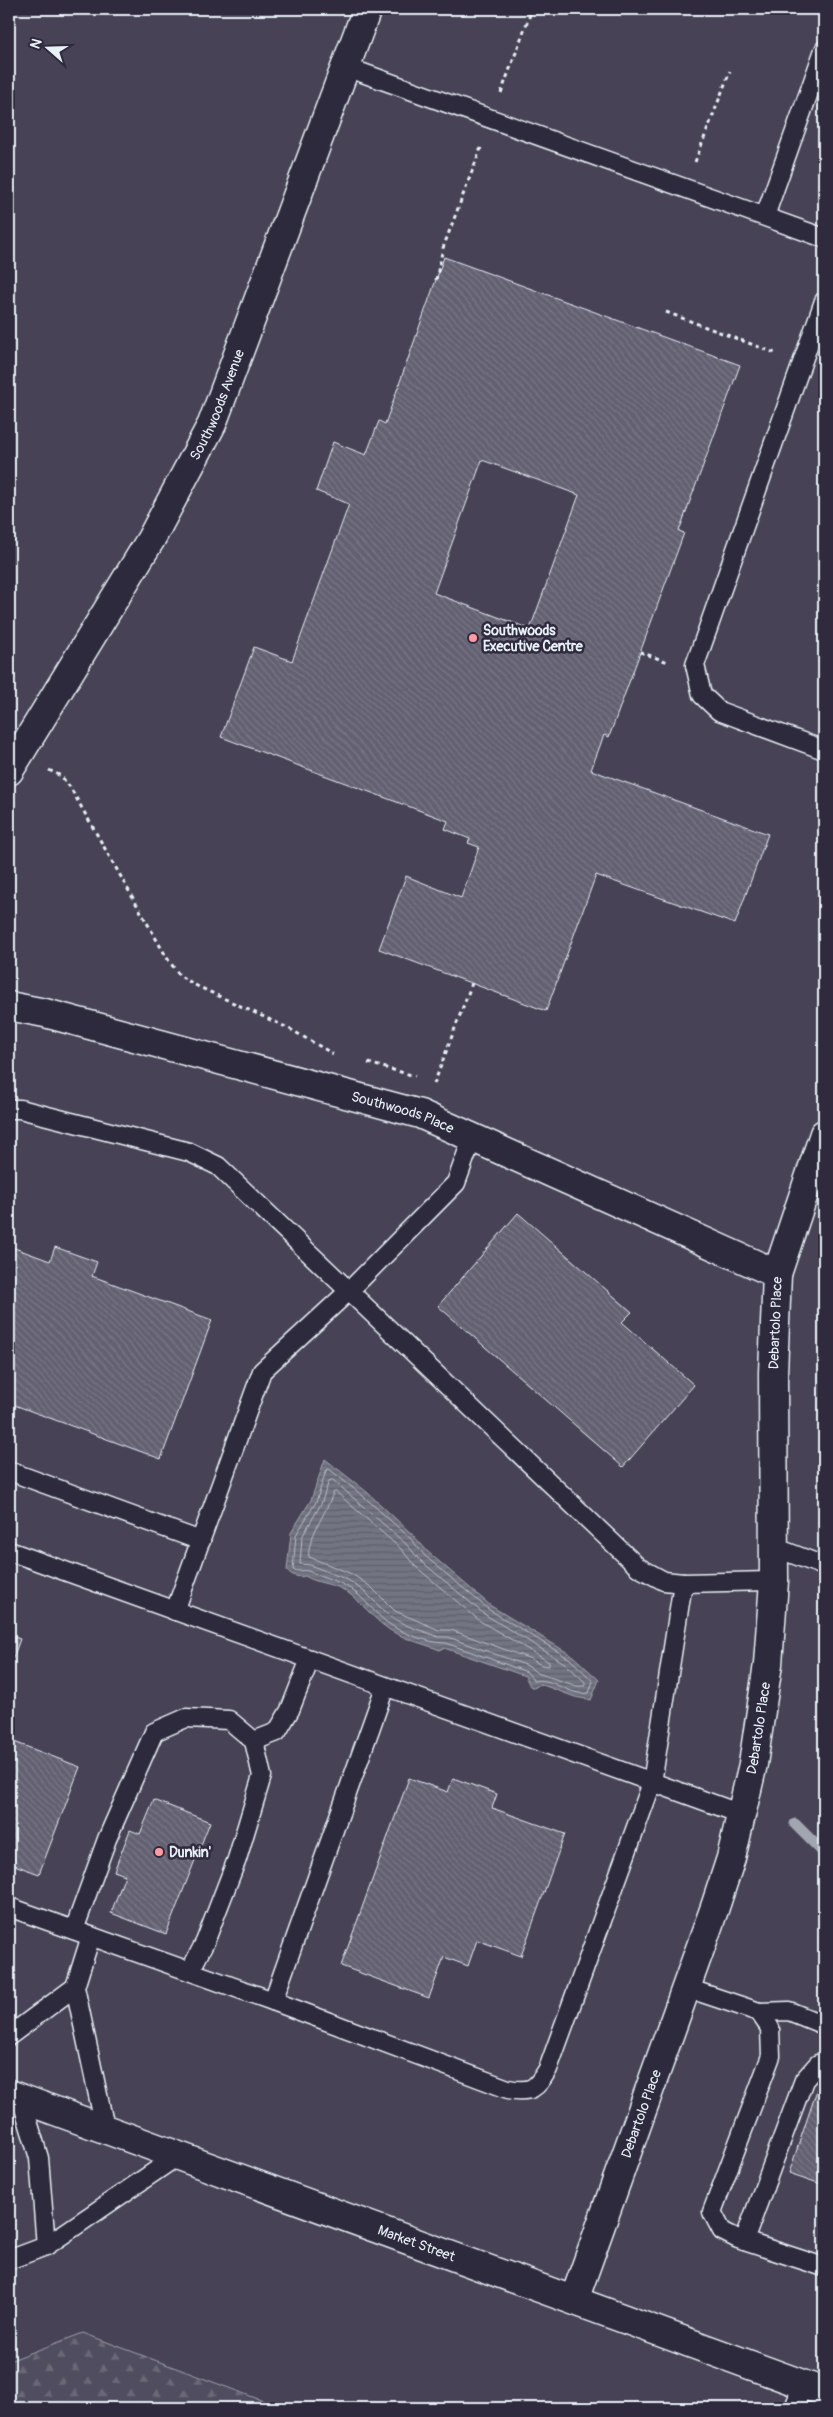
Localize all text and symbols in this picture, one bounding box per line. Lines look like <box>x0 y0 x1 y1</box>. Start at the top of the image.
north arrow <box>22 22 72 72</box>
text: N <box>27 36 46 51</box>
street label: Southwoods Avenue <box>186 347 248 463</box>
place label: Southwoods Executive Centre <box>483 622 584 655</box>
marker: Southwoods Executive Centre <box>467 632 479 644</box>
street label: Southwoods Place <box>349 1088 457 1137</box>
street label: Debartolo Place <box>765 1276 786 1370</box>
street label: Debartolo Place <box>743 1681 774 1776</box>
place label: Dunkin' <box>169 1844 212 1861</box>
marker: Dunkin' <box>153 1846 165 1858</box>
street label: Debartolo Place <box>618 2067 665 2160</box>
street label: Market Street <box>375 2222 458 2266</box>

